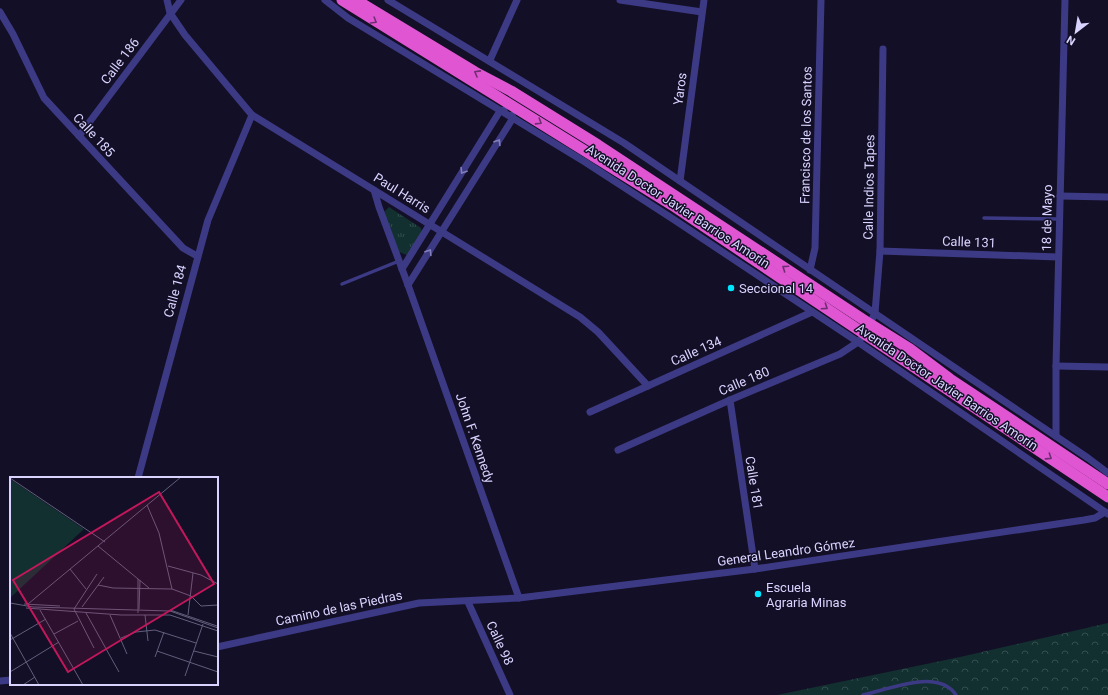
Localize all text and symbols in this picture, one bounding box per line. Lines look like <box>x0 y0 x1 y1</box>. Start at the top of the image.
north arrow <box>1056 12 1096 52</box>
one-way arrow <box>370 17 377 24</box>
text: N <box>1064 32 1078 48</box>
street label: Calle 186 <box>98 35 142 87</box>
street label: Francisco de los Santos <box>797 66 815 204</box>
one-way arrow <box>474 70 481 77</box>
street label: Yaros <box>670 71 690 106</box>
street label: Calle 185 <box>70 110 118 160</box>
one-way arrow <box>535 117 542 125</box>
street label: Calle Indios Tapes <box>861 134 877 240</box>
one-way arrow <box>493 139 500 146</box>
street label: Avenida Doctor Javier Barrios Amorín <box>583 141 773 271</box>
one-way arrow <box>460 167 468 174</box>
street label: Paul Harris <box>371 170 433 216</box>
street label: 18 de Mayo <box>1039 184 1055 252</box>
street label: Calle 131 <box>942 234 996 250</box>
one-way arrow <box>424 249 432 256</box>
street label: Calle 184 <box>161 262 189 319</box>
one-way arrow <box>782 265 789 273</box>
place label: Seccional 14 <box>739 281 814 296</box>
marker: Seccional 14 <box>726 283 736 293</box>
one-way arrow <box>820 302 827 309</box>
street label: Avenida Doctor Javier Barrios Amorín <box>853 320 1041 454</box>
street label: Calle 134 <box>668 333 724 369</box>
street label: Calle 180 <box>716 364 772 398</box>
street label: John F. Kennedy <box>453 391 497 485</box>
one-way arrow <box>1045 452 1052 460</box>
street label: Calle 181 <box>742 455 766 511</box>
inset map <box>10 477 218 685</box>
street label: General Leandro Gómez <box>716 535 856 569</box>
place label: Escuela Agraria Minas <box>766 580 847 610</box>
street label: Camino de las Piedras <box>274 587 404 629</box>
marker: Escuela Agraria Minas <box>753 589 763 599</box>
street label: Calle 98 <box>483 619 517 667</box>

